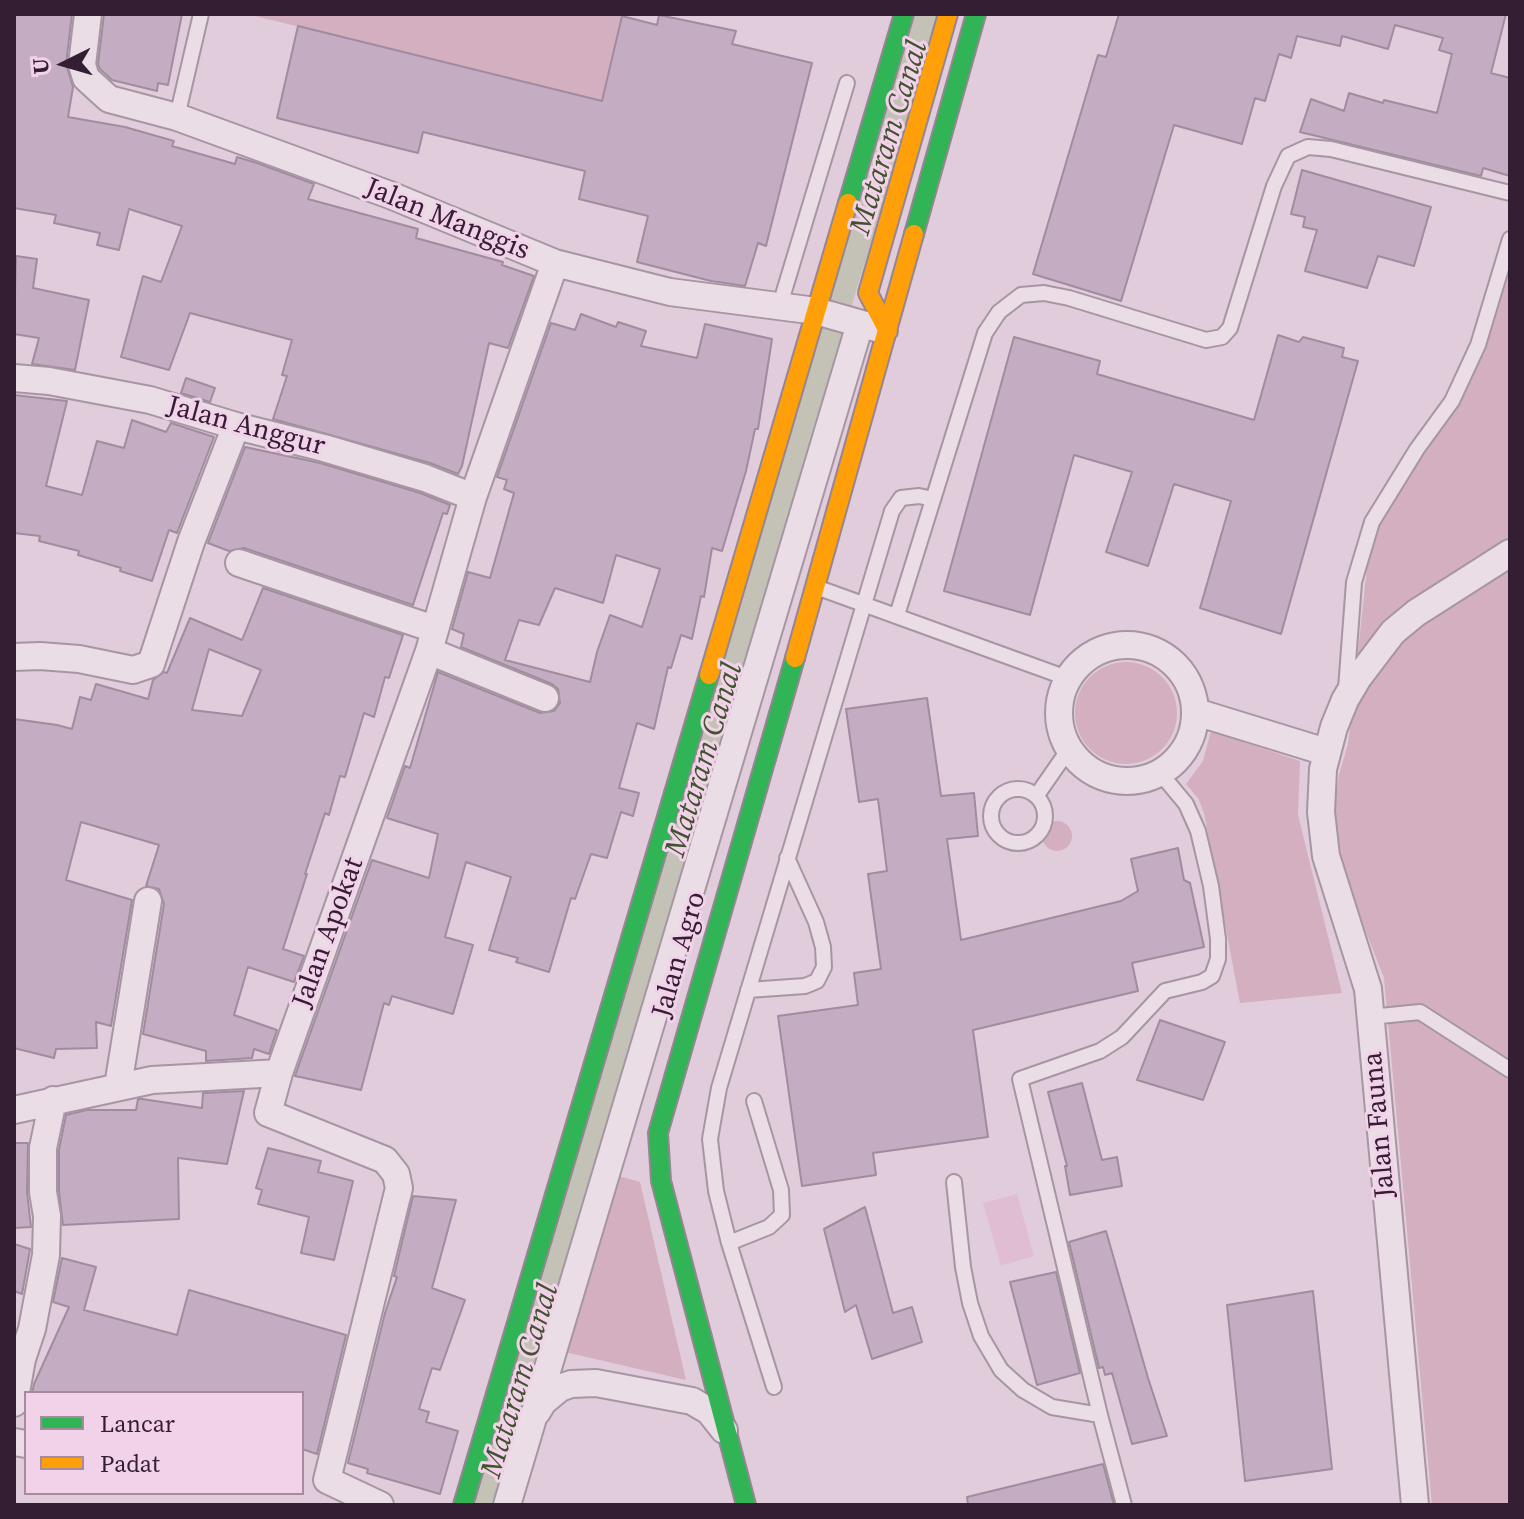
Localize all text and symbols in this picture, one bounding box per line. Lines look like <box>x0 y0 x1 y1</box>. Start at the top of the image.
north arrow <box>24 24 104 104</box>
water label: Mataram Canal <box>843 37 937 239</box>
text: U <box>24 57 56 75</box>
street label: Jalan Manggis <box>360 172 534 268</box>
street label: Jalan Anggur <box>163 390 329 464</box>
water label: Mataram Canal <box>658 659 752 861</box>
street label: Jalan Apokat <box>286 853 372 1013</box>
street label: Jalan Agro <box>646 888 714 1022</box>
street label: Jalan Fauna <box>1357 1051 1403 1199</box>
water label: Mataram Canal <box>474 1280 568 1482</box>
legend <box>24 1391 304 1495</box>
text: Lancar <box>100 1407 175 1440</box>
text: Padat <box>100 1447 160 1480</box>

